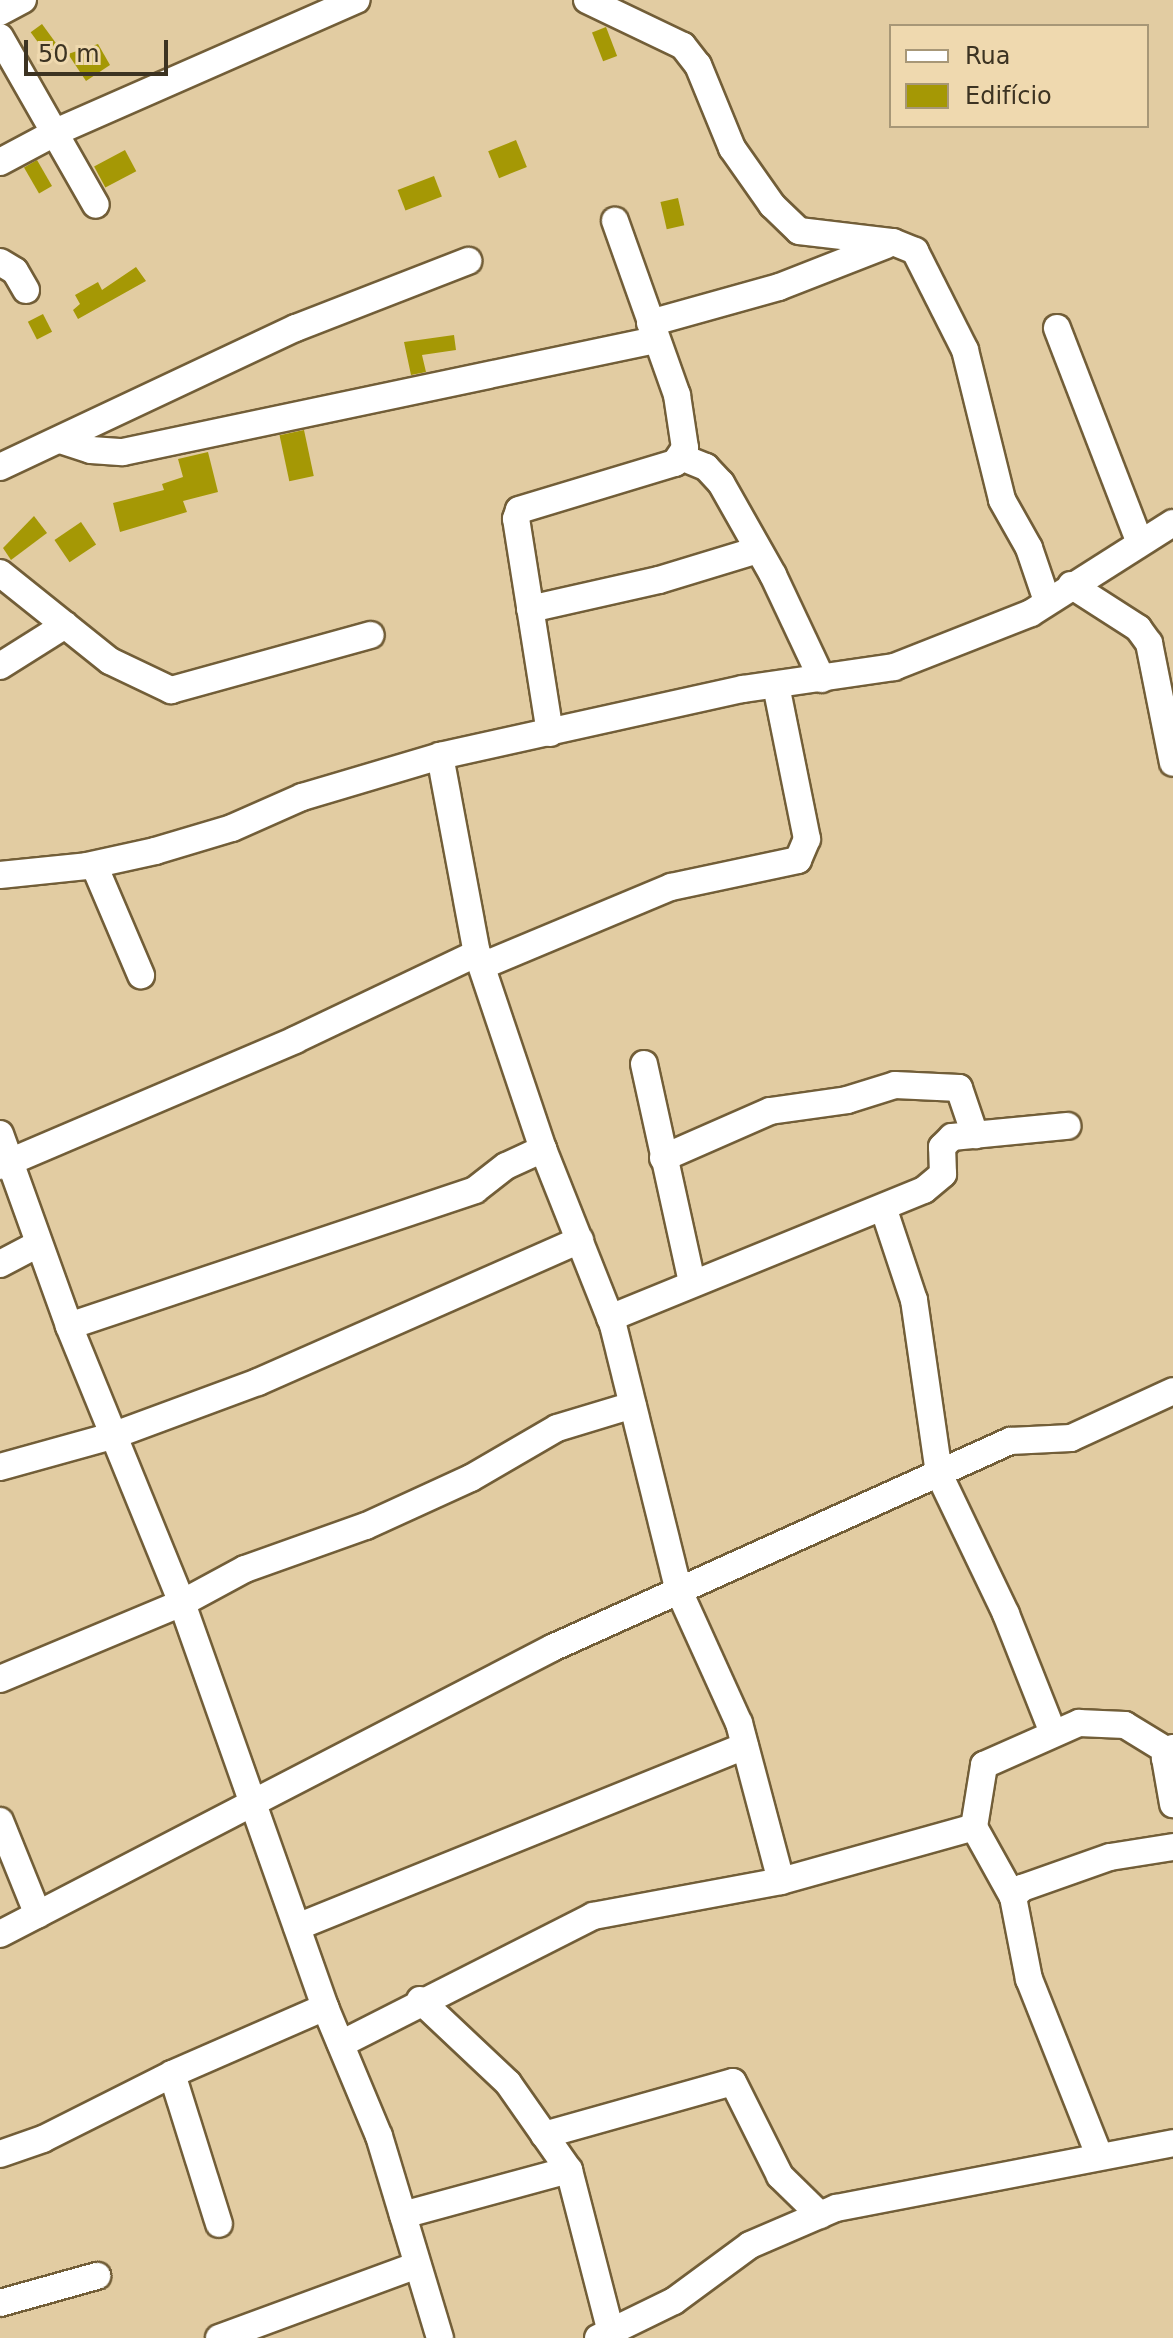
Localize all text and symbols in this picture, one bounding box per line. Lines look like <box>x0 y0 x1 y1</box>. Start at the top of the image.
scale bar <box>28 24 172 74</box>
legend <box>889 24 1149 128</box>
text: 50 m <box>38 40 100 68</box>
text: Rua <box>965 42 1011 70</box>
text: Edifício <box>965 82 1052 110</box>

